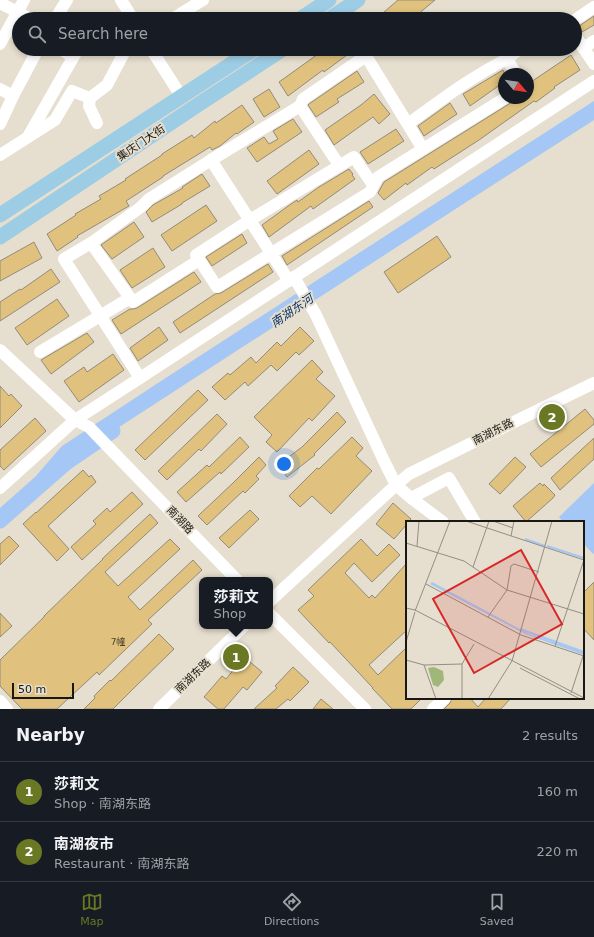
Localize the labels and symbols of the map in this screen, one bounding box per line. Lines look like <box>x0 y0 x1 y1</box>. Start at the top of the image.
north arrow <box>498 68 534 104</box>
street label: 集庆门大街 <box>115 122 167 164</box>
water label: 南湖东河 <box>268 291 317 330</box>
pin: 2 <box>539 402 565 432</box>
street label: 南湖东路 <box>470 416 516 448</box>
your location <box>274 454 294 474</box>
street label: 南湖路 <box>164 504 196 536</box>
inset map <box>406 521 584 699</box>
house number: 7幢 <box>111 636 125 647</box>
pin: 1 <box>223 642 249 672</box>
street label: 南湖东路 <box>173 656 213 696</box>
scale bar <box>12 681 74 700</box>

